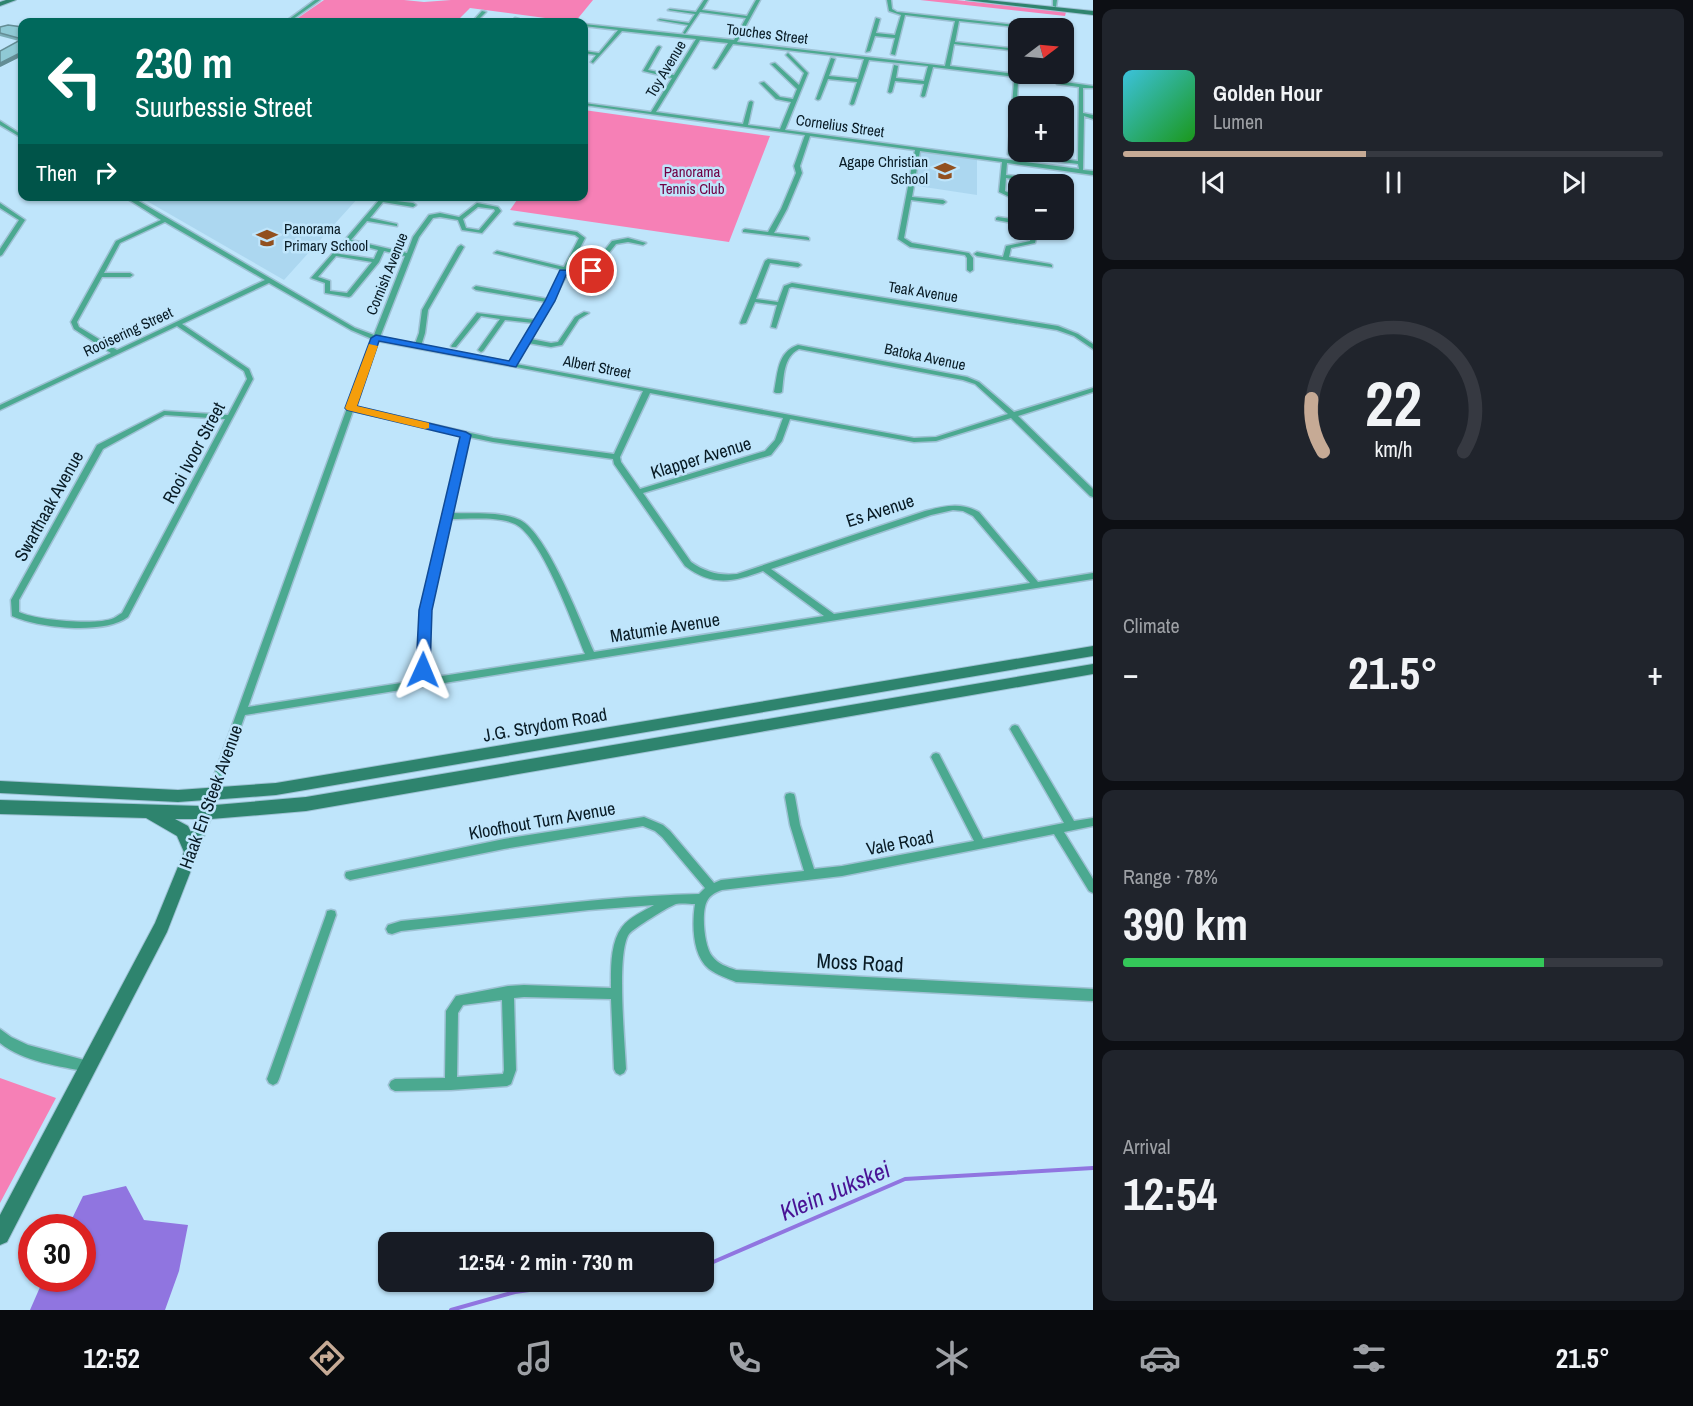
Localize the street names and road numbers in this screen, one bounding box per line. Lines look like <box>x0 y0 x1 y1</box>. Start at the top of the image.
street label: Touches Street <box>725 18 810 49</box>
street label: Toy Avenue <box>640 36 691 101</box>
street label: Cornelius Street <box>795 109 886 142</box>
street label: Cornish Avenue <box>360 229 413 318</box>
street label: Teak Avenue <box>887 276 960 307</box>
street label: Rooisering Street <box>80 301 176 361</box>
street label: Batoka Avenue <box>883 338 968 375</box>
street label: Albert Street <box>561 349 633 383</box>
street label: Rooi Ivoor Street <box>156 398 231 508</box>
street label: Klapper Avenue <box>647 430 754 485</box>
street label: Swarthaak Avenue <box>8 446 89 566</box>
street label: Es Avenue <box>843 488 917 533</box>
street label: Matumie Avenue <box>608 607 721 648</box>
street label: J.G. Strydom Road <box>481 701 609 748</box>
street label: Haak En Steek Avenue <box>173 721 248 872</box>
street label: Kloofhout Turn Avenue <box>467 795 617 846</box>
street label: Vale Road <box>864 824 936 861</box>
street label: Moss Road <box>816 946 904 979</box>

